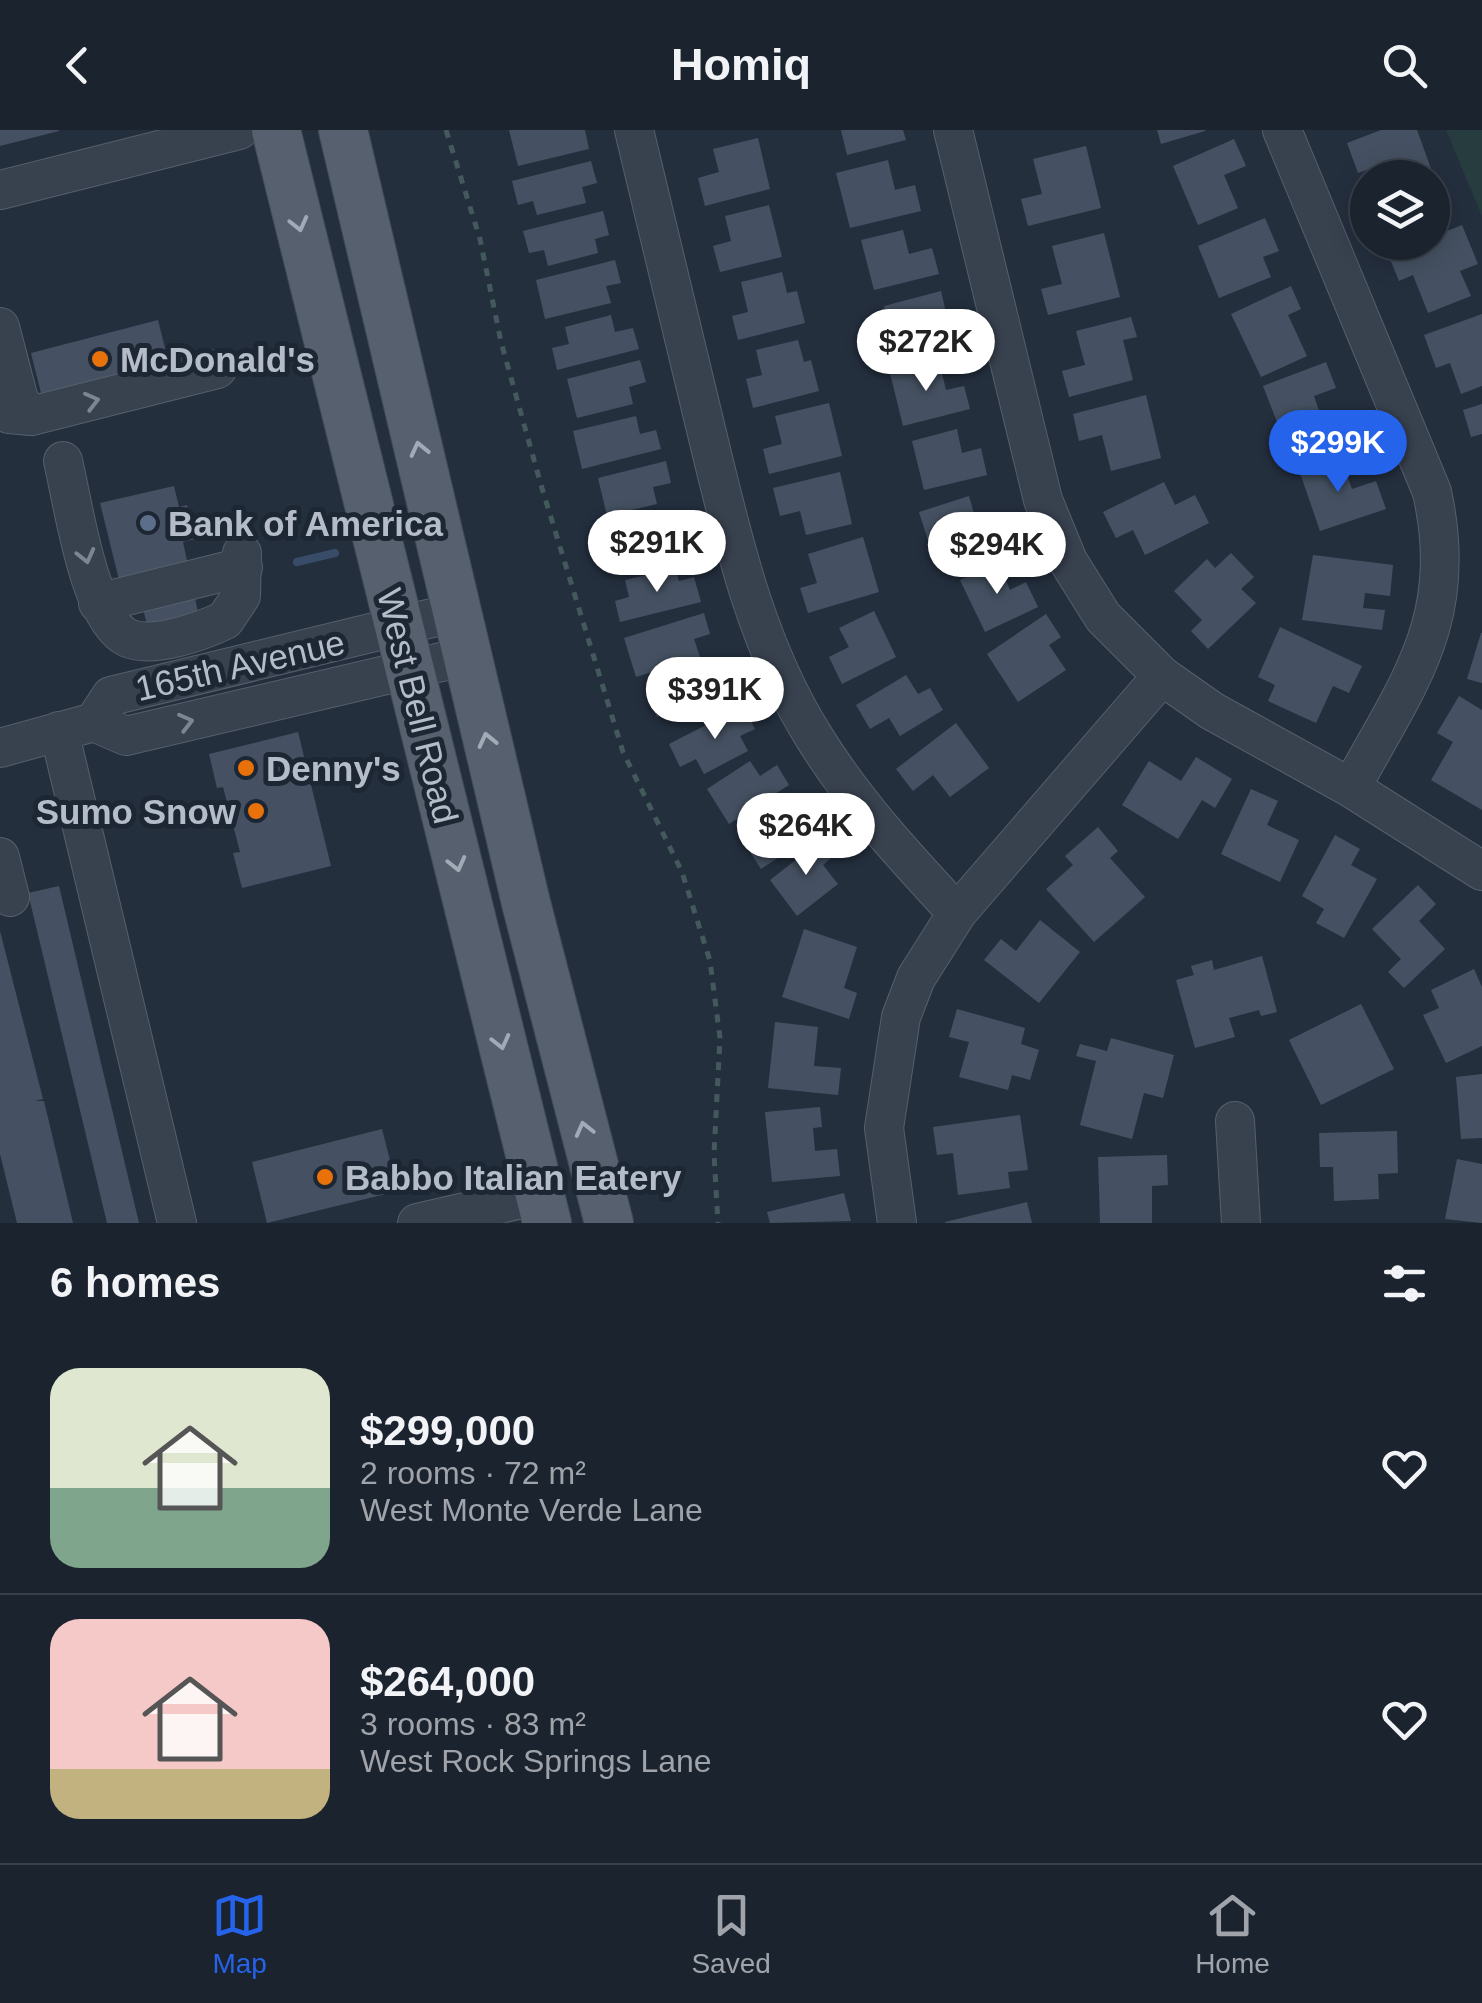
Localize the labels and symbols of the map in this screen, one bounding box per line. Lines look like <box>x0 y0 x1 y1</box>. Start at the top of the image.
one-way arrow <box>287 215 308 232</box>
pin: $272K <box>856 309 996 394</box>
place label: McDonald's <box>120 340 315 379</box>
marker: McDonald's <box>89 348 111 370</box>
one-way arrow <box>83 392 100 413</box>
pin: $299K <box>1268 410 1408 495</box>
one-way arrow <box>410 441 431 458</box>
place label: Bank of America <box>168 504 443 543</box>
pin: $291K <box>587 510 727 595</box>
marker: Bank of America <box>137 512 159 534</box>
pin: $294K <box>927 512 1067 597</box>
one-way arrow <box>75 547 96 564</box>
street label: West Bell Road <box>370 585 466 827</box>
street label: 165th Avenue <box>132 622 348 708</box>
pin: $391K <box>645 657 785 742</box>
one-way arrow <box>177 712 194 733</box>
one-way arrow <box>478 732 499 749</box>
place label: Denny's <box>266 749 401 788</box>
marker: Denny's <box>235 757 257 779</box>
place label: Sumo Snow <box>36 792 237 831</box>
pin: $264K <box>736 793 876 878</box>
marker: Sumo Snow <box>245 800 267 822</box>
one-way arrow <box>445 855 466 872</box>
one-way arrow <box>489 1033 510 1050</box>
one-way arrow <box>575 1121 596 1138</box>
place label: Babbo Italian Eatery <box>345 1158 682 1197</box>
marker: Babbo Italian Eatery <box>314 1166 336 1188</box>

